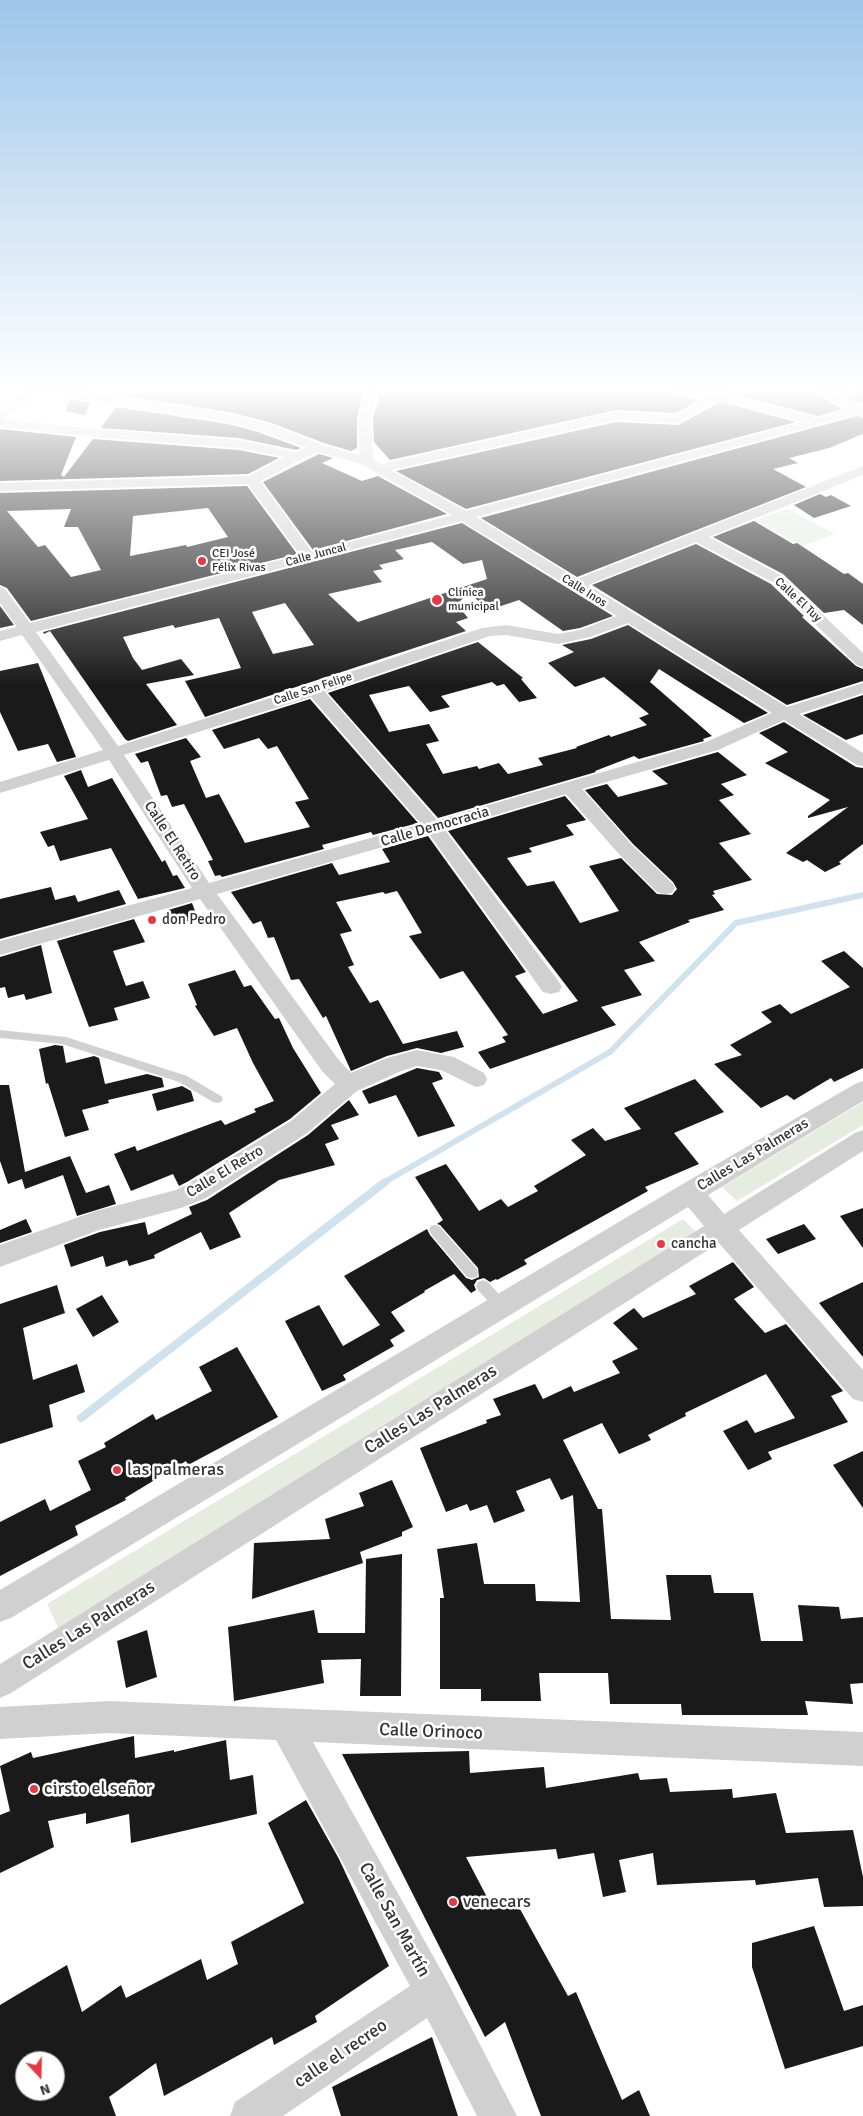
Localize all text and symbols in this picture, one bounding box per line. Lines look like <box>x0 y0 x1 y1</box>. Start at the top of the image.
street label: Calle Juncal <box>284 540 348 570</box>
place label: CEI José Félix Rivas <box>212 547 266 575</box>
marker: CEI José Félix Rivas <box>196 555 208 567</box>
street label: Calle Inos <box>559 572 609 610</box>
street label: Calle El Tuy <box>772 575 824 625</box>
place label: Clínica municipal <box>448 586 499 614</box>
marker: Clínica municipal <box>430 593 444 607</box>
street label: Calle San Felipe <box>272 670 354 708</box>
street label: Calle El Retiro <box>140 798 204 884</box>
street label: Calle Democracia <box>379 803 491 851</box>
place label: don Pedro <box>162 911 226 929</box>
marker: don Pedro <box>146 914 158 926</box>
street label: Calles Las Palmeras <box>694 1115 812 1195</box>
street label: Calle El Retro <box>183 1142 267 1202</box>
place label: cancha <box>671 1235 717 1253</box>
marker: cancha <box>655 1238 667 1250</box>
street label: Calles Las Palmeras <box>361 1361 501 1459</box>
place label: las palmeras <box>127 1459 224 1481</box>
marker: las palmeras <box>111 1464 123 1476</box>
street label: Calles Las Palmeras <box>19 1577 159 1675</box>
street label: Calle Orinoco <box>379 1719 483 1745</box>
place label: cirsto el señor <box>44 1778 152 1800</box>
marker: cirsto el señor <box>28 1783 40 1795</box>
street label: Calle San Martín <box>354 1859 434 1981</box>
place label: venecars <box>463 1891 531 1913</box>
marker: venecars <box>447 1896 459 1908</box>
street label: calle el recreo <box>290 2015 392 2093</box>
north arrow <box>15 2051 65 2101</box>
text: N <box>38 2080 53 2099</box>

